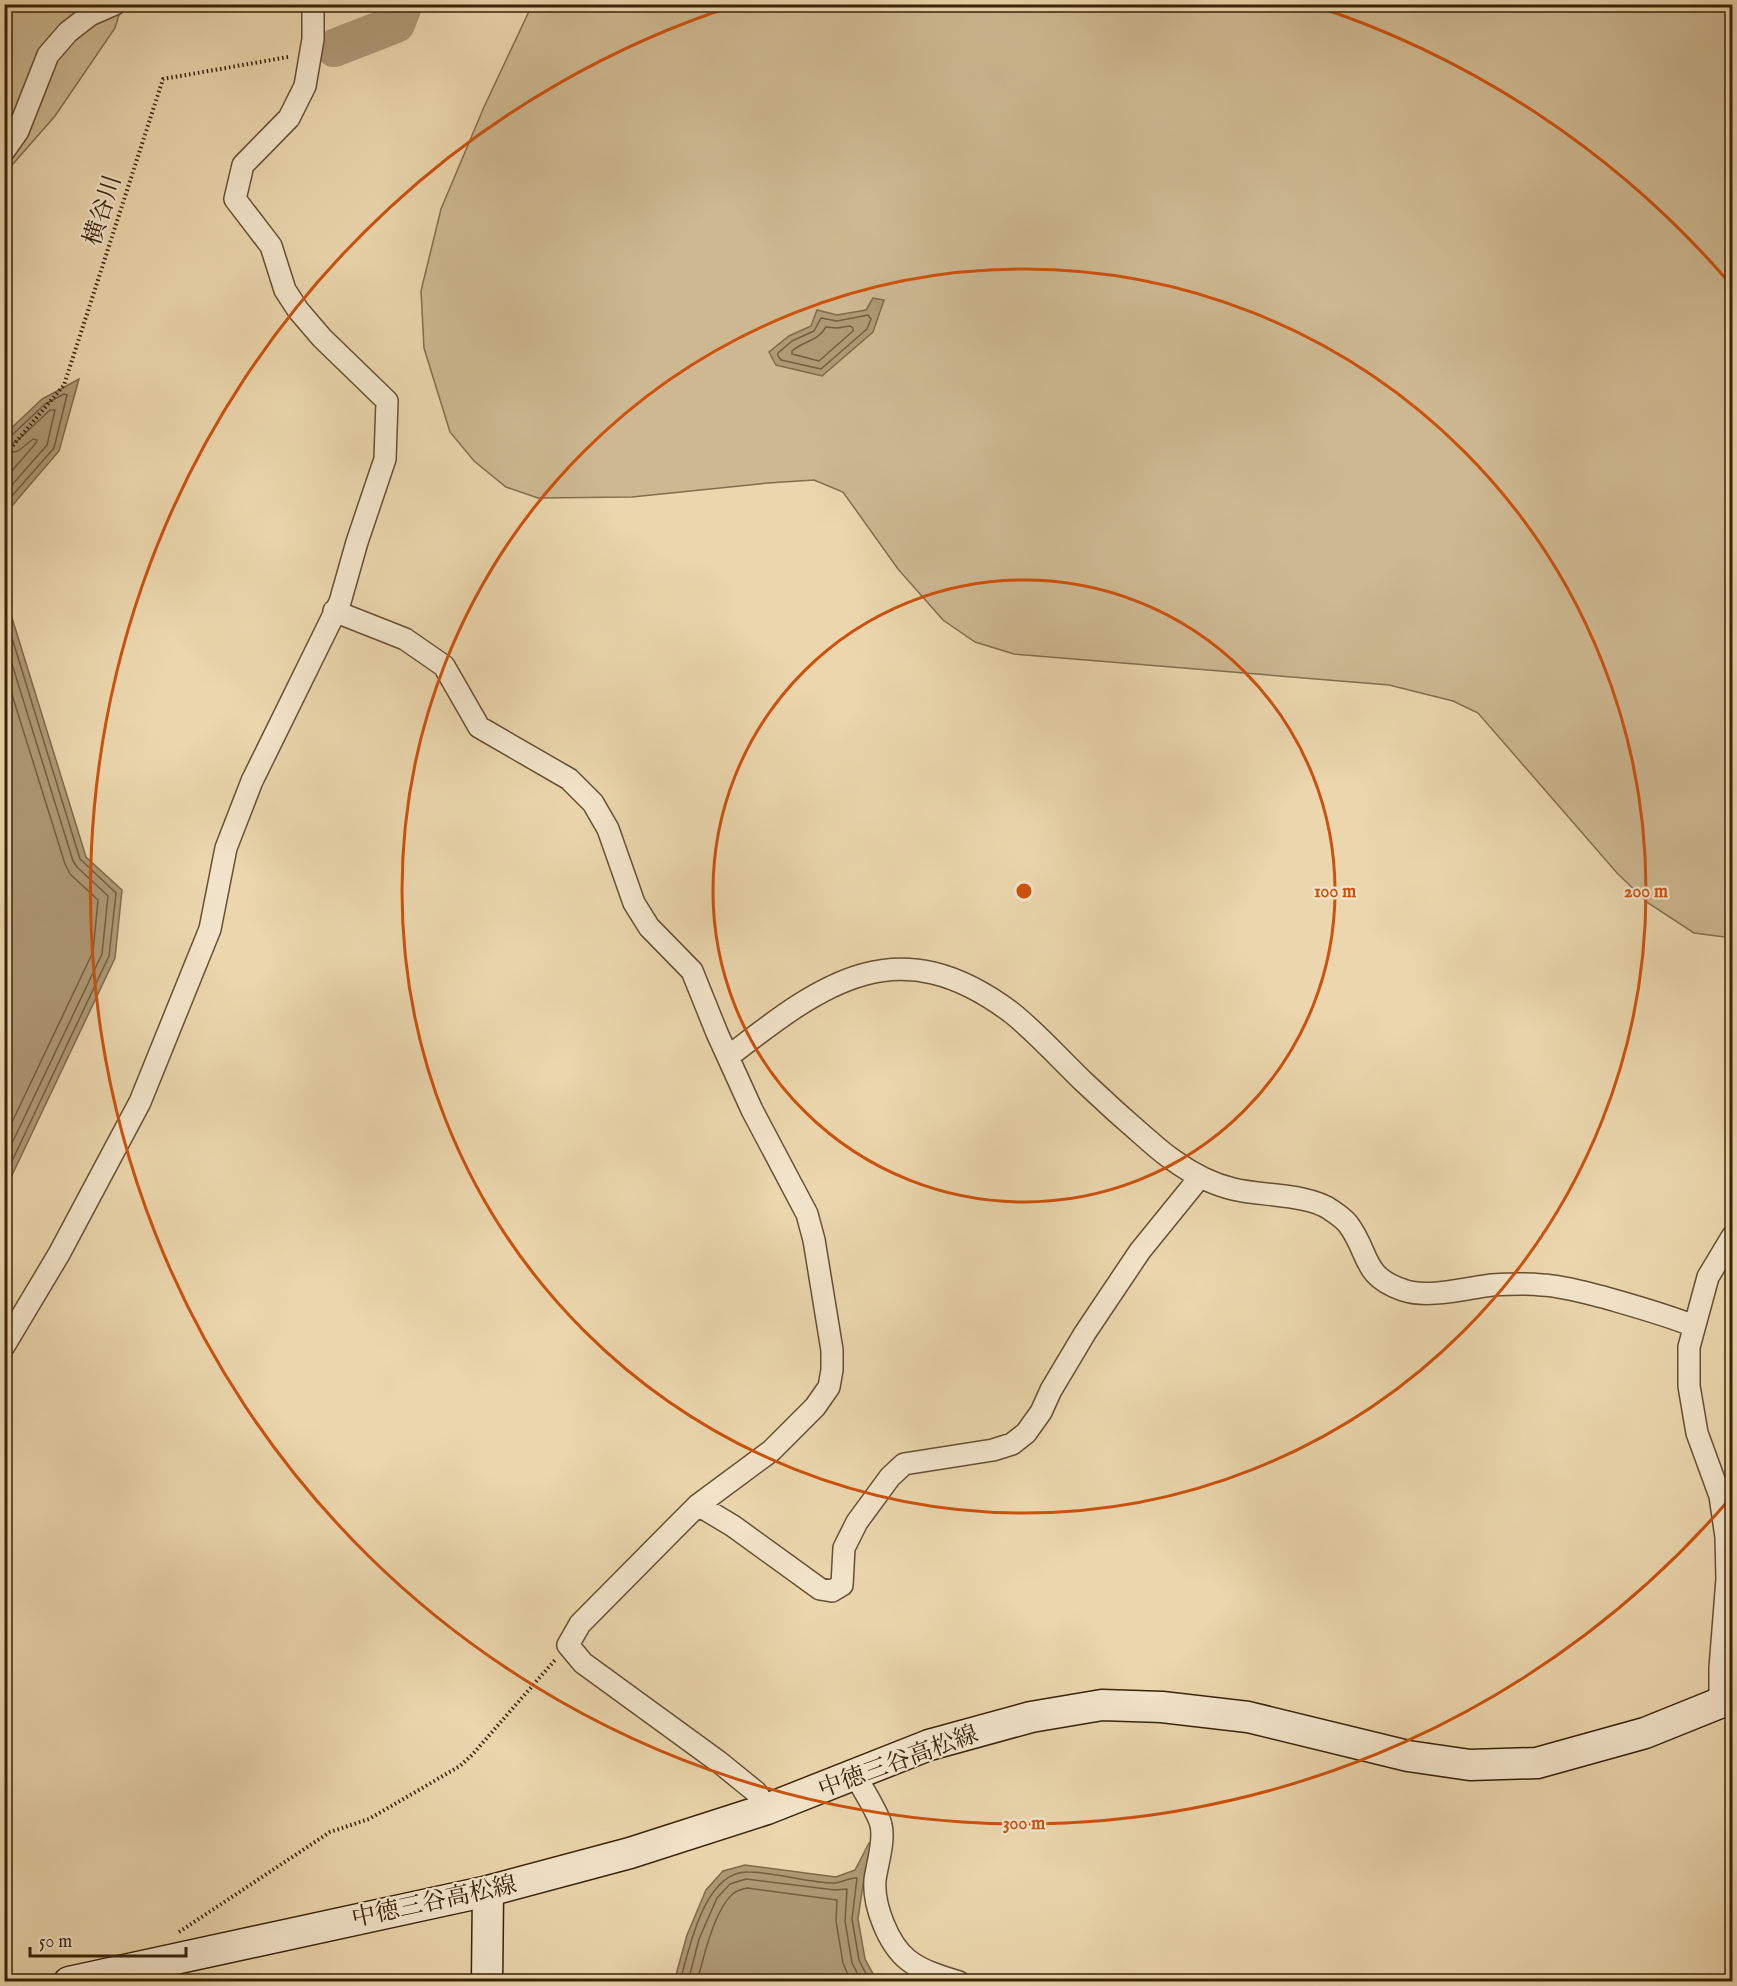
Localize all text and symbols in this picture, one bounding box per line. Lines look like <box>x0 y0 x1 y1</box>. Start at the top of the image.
street label: 横谷川 <box>78 171 129 249</box>
centre of rings <box>1014 881 1034 901</box>
text: 100 m <box>1314 881 1356 904</box>
text: 200 m <box>1624 881 1668 904</box>
street label: 中徳三谷高松線 <box>814 1719 983 1806</box>
text: 300 m <box>1003 1813 1045 1836</box>
street label: 中徳三谷高松線 <box>349 1870 520 1935</box>
scale bar <box>30 1920 186 1958</box>
text: 50 m <box>39 1931 72 1954</box>

